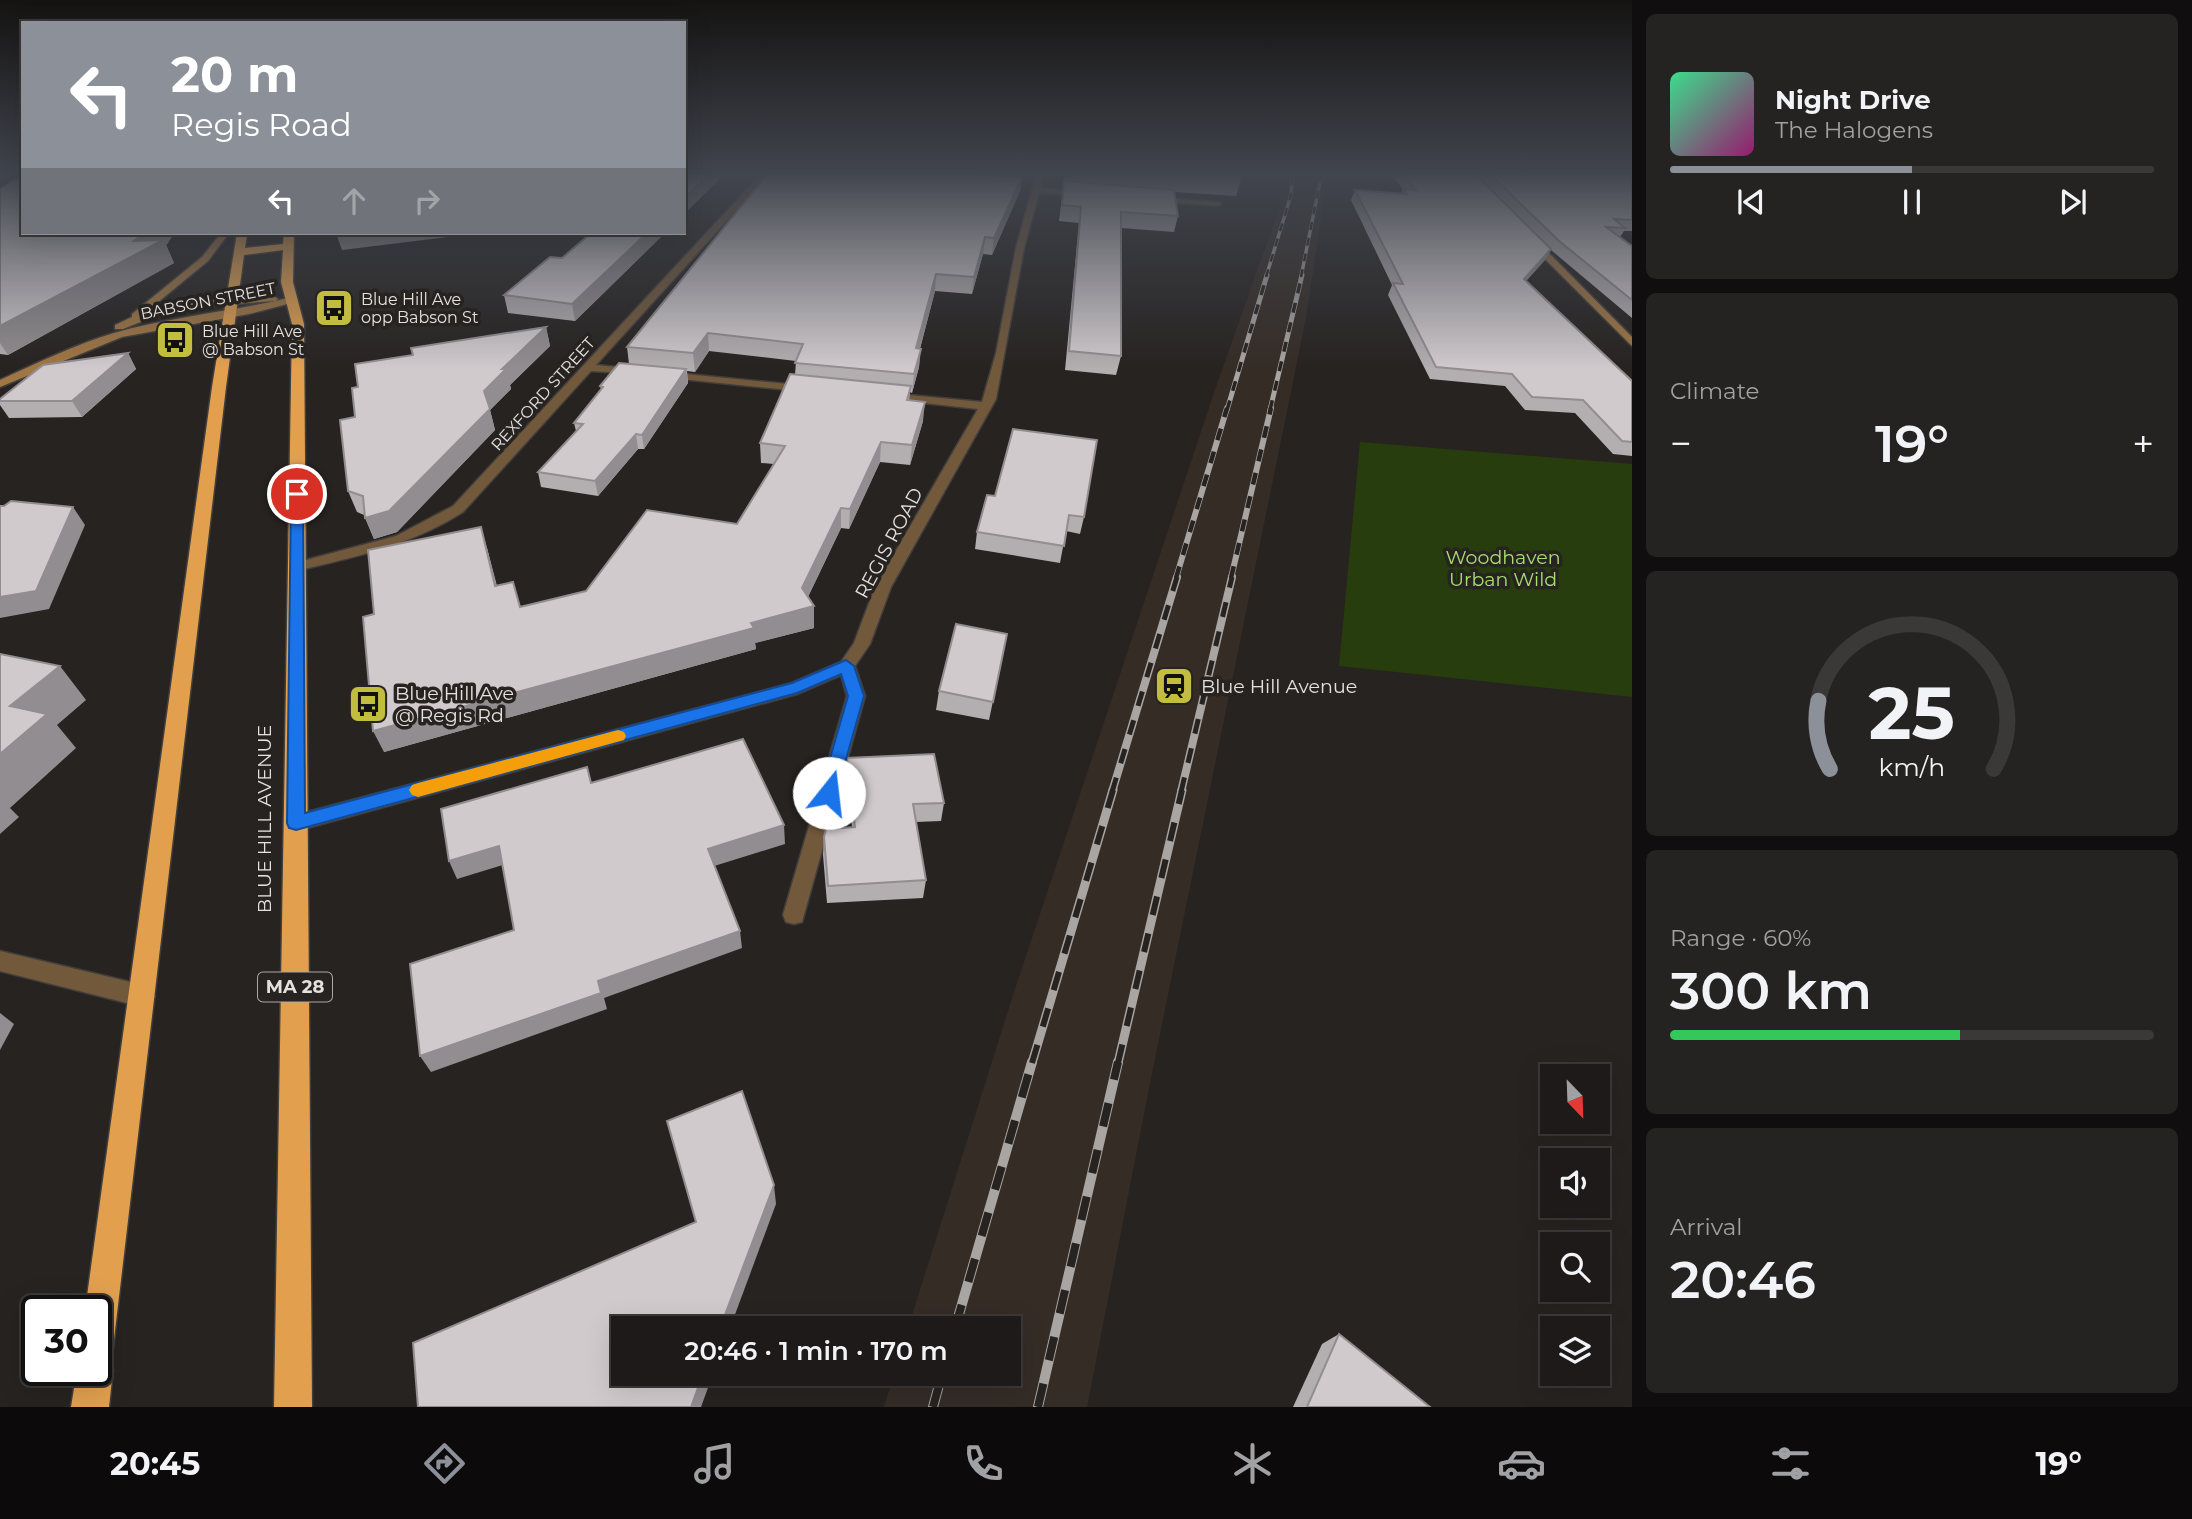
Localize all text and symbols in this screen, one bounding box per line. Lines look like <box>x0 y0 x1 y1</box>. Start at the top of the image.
text: 20 m <box>171 45 298 104</box>
icon: left <box>56 49 147 140</box>
text: Night Drive <box>1775 84 1931 116</box>
text: Regis Road <box>171 105 352 144</box>
text: The Halogens <box>1775 116 1933 144</box>
icon: left <box>262 182 300 220</box>
icon: ahead <box>335 182 373 220</box>
icon: right <box>408 182 446 220</box>
icon: previous <box>1732 183 1770 221</box>
icon: pause <box>1893 183 1931 221</box>
icon: next <box>2054 183 2092 221</box>
street label: BABSON STREET <box>139 278 278 323</box>
bus stop icon: Blue Hill Ave opp Babson St <box>313 287 355 329</box>
place label: Blue Hill Ave opp Babson St <box>361 290 479 327</box>
bus stop icon: Blue Hill Ave @ Babson St <box>154 319 196 361</box>
place label: Blue Hill Ave @ Babson St <box>202 322 305 359</box>
street label: REXFORD STREET <box>487 333 599 455</box>
text: Climate <box>1670 377 1759 405</box>
text: 19° <box>1875 412 1949 475</box>
text: − <box>1670 420 1692 467</box>
text: + <box>2132 420 2154 467</box>
pin <box>267 464 327 524</box>
icon: arrive <box>278 475 316 513</box>
street label: REGIS ROAD <box>850 484 928 602</box>
park label: Woodhaven Urban Wild <box>1446 546 1560 591</box>
station icon: Blue Hill Avenue <box>1153 665 1195 707</box>
text: 25 <box>1869 670 1955 758</box>
place label: Blue Hill Avenue <box>1201 675 1357 698</box>
place label: Blue Hill Ave @ Regis Rd <box>395 682 514 727</box>
bus stop icon: Blue Hill Ave @ Regis Rd <box>347 683 389 725</box>
street label: BLUE HILL AVENUE <box>253 725 276 913</box>
text: km/h <box>1879 752 1945 782</box>
position arrow <box>792 756 866 830</box>
text: Range · 60% <box>1670 924 1811 952</box>
text: 300 km <box>1670 959 1872 1022</box>
road number: MA 28 <box>258 972 332 1002</box>
north arrow <box>1540 1064 1610 1134</box>
map controls <box>1540 1064 1610 1386</box>
button: sound <box>1540 1148 1610 1218</box>
text: Arrival <box>1670 1213 1743 1241</box>
button: search <box>1540 1232 1610 1302</box>
text: 20:46 <box>1670 1248 1816 1311</box>
speed limit sign: 30 <box>21 1295 112 1386</box>
button: layers <box>1540 1316 1610 1386</box>
text: 20:46 · 1 min · 170 m <box>684 1335 948 1367</box>
icon: directions <box>420 1439 469 1488</box>
icon: music <box>690 1439 739 1488</box>
icon: phone <box>959 1439 1008 1488</box>
icon: climate <box>1228 1439 1277 1488</box>
icon: car <box>1497 1439 1546 1488</box>
icon: filters <box>1766 1439 1815 1488</box>
text: 20:45 <box>110 1444 200 1483</box>
text: 19° <box>2036 1444 2082 1483</box>

